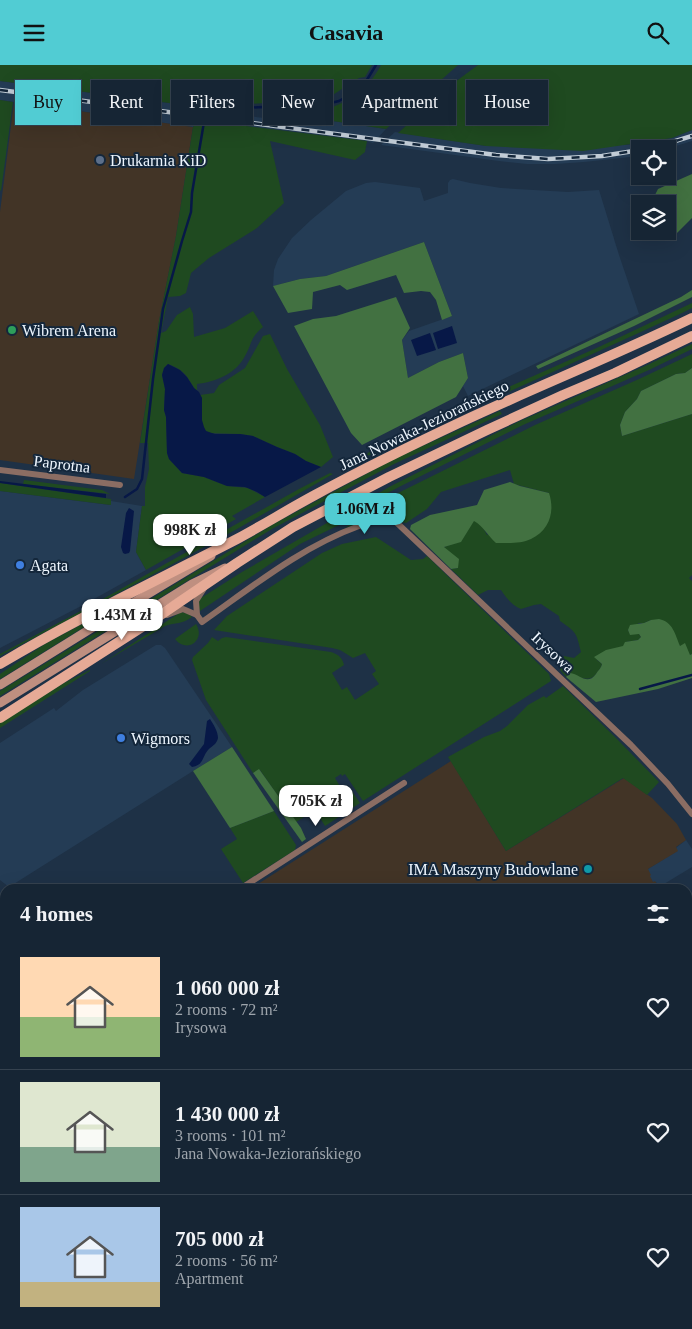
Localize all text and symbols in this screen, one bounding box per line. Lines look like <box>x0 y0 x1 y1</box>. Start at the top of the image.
icon: menu <box>20 19 48 47</box>
icon: search <box>644 19 672 47</box>
text: Casavia <box>309 20 383 45</box>
chip: Buy <box>15 80 81 125</box>
chip: Rent <box>91 80 161 125</box>
chip: Filters <box>171 80 253 125</box>
chip: New <box>263 80 333 125</box>
chip: Apartment <box>343 80 456 125</box>
chip: House <box>466 80 548 125</box>
map controls <box>631 140 676 240</box>
button: locate <box>631 140 676 185</box>
place label: Drukarnia KiD <box>110 152 206 169</box>
marker: Drukarnia KiD <box>94 154 106 166</box>
button: layers <box>631 195 676 240</box>
place label: Wibrem Arena <box>22 322 116 339</box>
marker: Wibrem Arena <box>6 324 18 336</box>
street label: Jana Nowaka-Jeziorańskiego <box>337 377 512 474</box>
street label: Paprotna <box>33 452 91 477</box>
pin: 1.06M zł <box>313 493 417 535</box>
text: 1.06M zł <box>336 500 394 517</box>
pin: 998K zł <box>144 513 236 556</box>
text: 998K zł <box>164 521 216 538</box>
place label: Agata <box>30 557 68 575</box>
marker: Agata <box>14 559 26 571</box>
pin: 1.43M zł <box>70 599 174 641</box>
text: 1.43M zł <box>93 606 151 623</box>
street label: Irysowa <box>528 628 578 677</box>
place label: Wigmors <box>131 730 190 748</box>
marker: Wigmors <box>115 732 127 744</box>
pin: 705K zł <box>270 785 362 827</box>
text: 705K zł <box>290 792 342 809</box>
place label: IMA Maszyny Budowlane <box>408 861 578 879</box>
marker: IMA Maszyny Budowlane <box>582 863 594 875</box>
icon: filters <box>644 900 672 928</box>
text: 4 homes <box>20 902 93 926</box>
text: 1 060 000 zł <box>175 976 279 1000</box>
icon: home <box>60 977 120 1037</box>
icon: heart <box>644 993 672 1021</box>
text: 2 rooms · 72 m² <box>175 1001 278 1018</box>
text: Irysowa <box>175 1019 227 1036</box>
icon: home <box>60 1102 120 1162</box>
text: 1 430 000 zł <box>175 1102 279 1126</box>
icon: heart <box>644 1118 672 1146</box>
text: 3 rooms · 101 m² <box>175 1127 286 1144</box>
text: Jana Nowaka-Jeziorańskiego <box>175 1145 361 1162</box>
icon: home <box>60 1227 120 1287</box>
text: 705 000 zł <box>175 1227 264 1251</box>
icon: heart <box>644 1243 672 1271</box>
text: 2 rooms · 56 m² <box>175 1252 278 1269</box>
text: Apartment <box>175 1270 243 1287</box>

